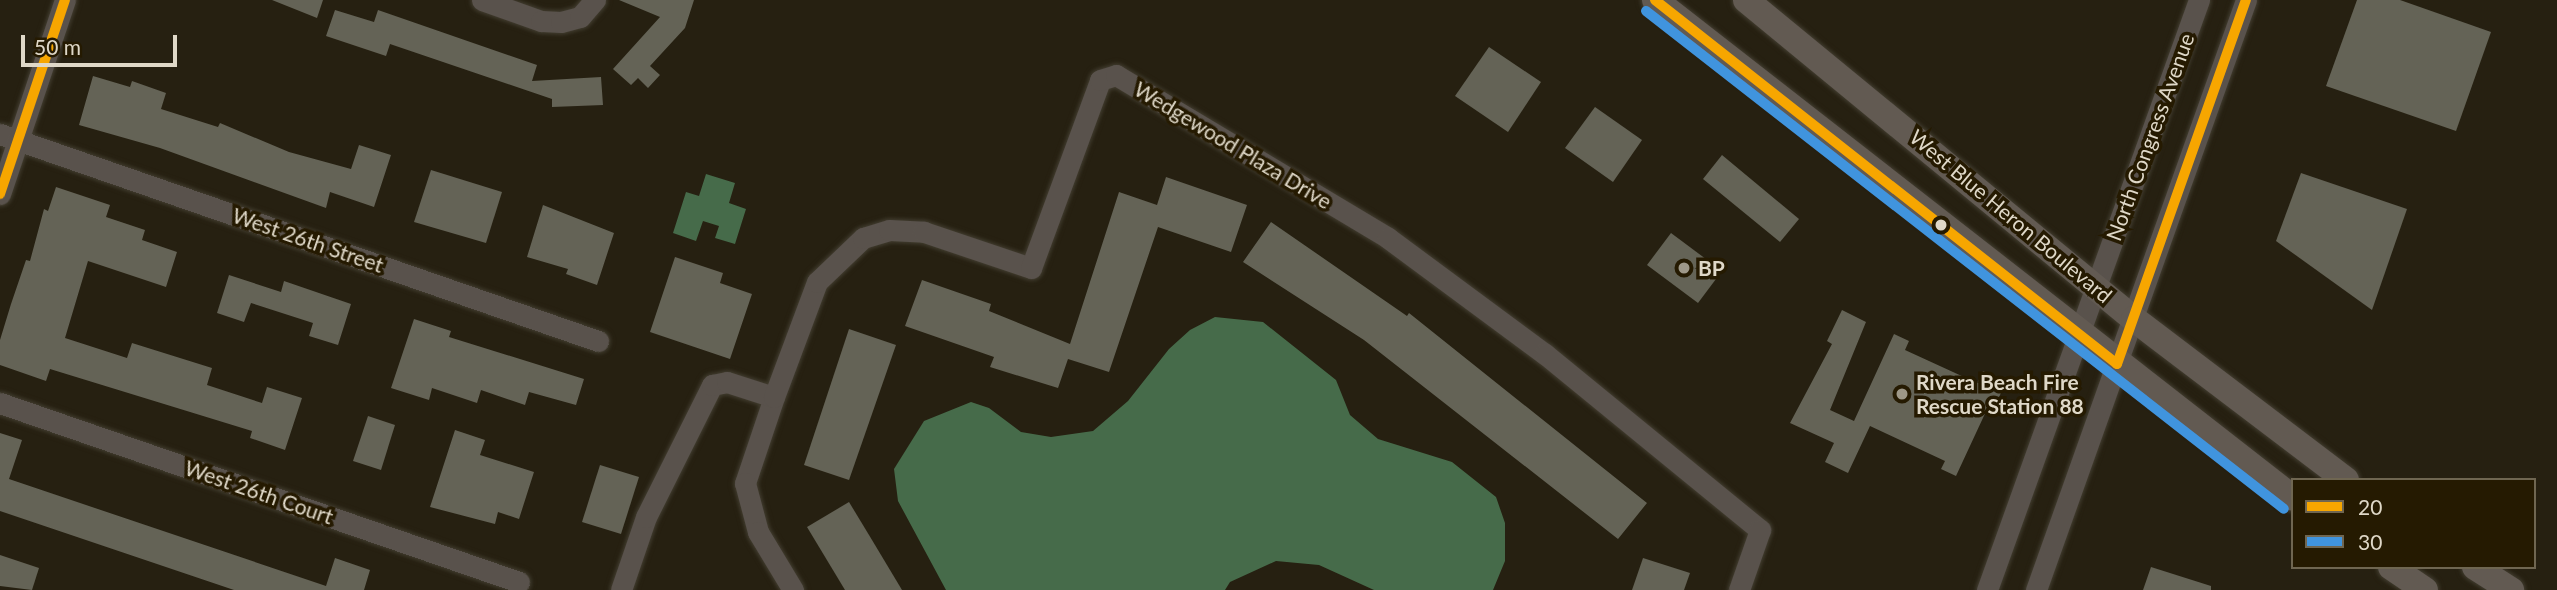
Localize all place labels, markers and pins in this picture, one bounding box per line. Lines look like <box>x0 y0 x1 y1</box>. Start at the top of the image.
unlabelled marker <box>1934 218 1948 232</box>
place label: BP <box>1698 255 1725 281</box>
marker: BP <box>1676 260 1692 276</box>
place label: Rivera Beach Fire Rescue Station 88 <box>1916 369 2084 419</box>
marker: Rivera Beach Fire Rescue Station 88 <box>1894 386 1910 402</box>

